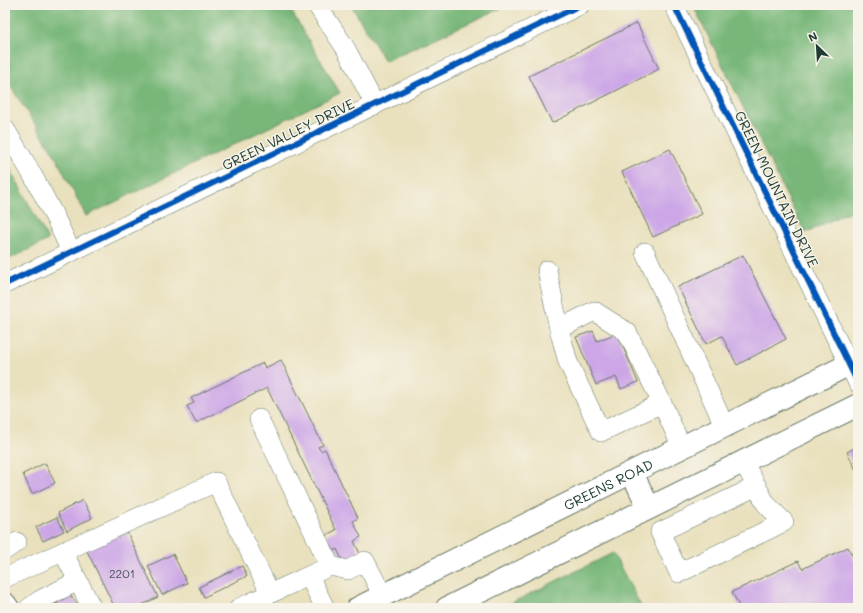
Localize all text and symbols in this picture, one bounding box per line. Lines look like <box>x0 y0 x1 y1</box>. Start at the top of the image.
north arrow <box>797 26 837 66</box>
text: N <box>806 28 820 45</box>
street label: GREEN VALLEY DRIVE <box>219 94 357 174</box>
street label: GREEN MOUNTAIN DRIVE <box>731 107 823 271</box>
street label: GREENS ROAD <box>560 454 656 514</box>
house number: 2201 <box>109 565 135 581</box>

